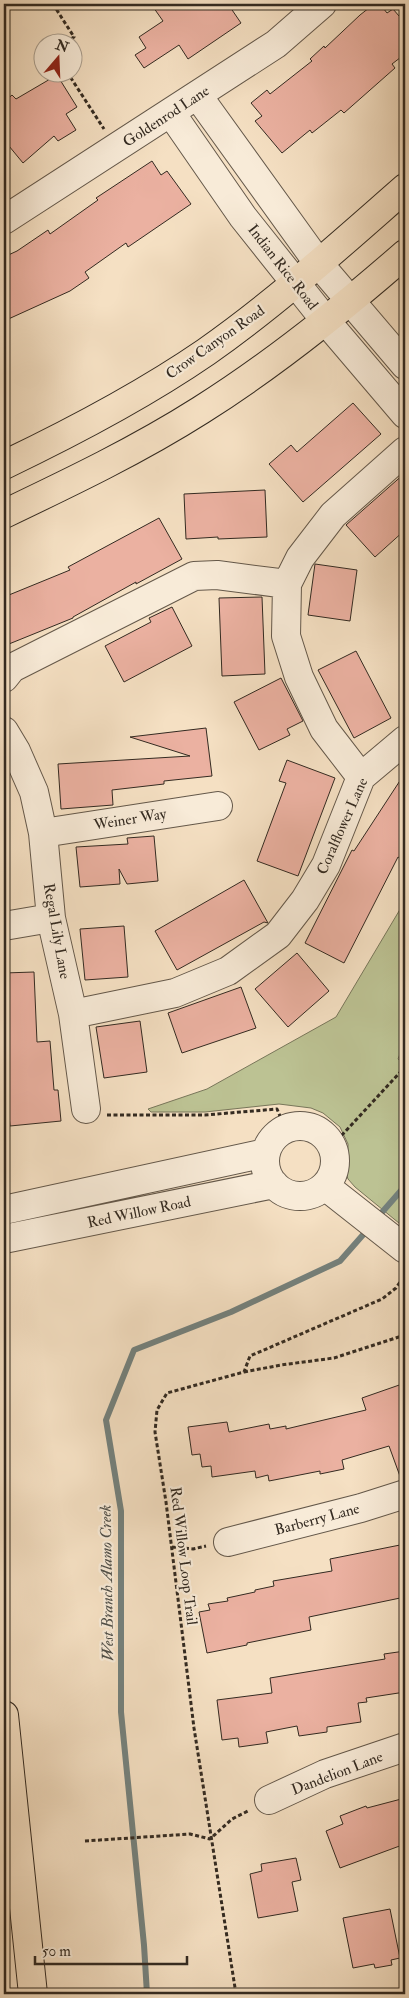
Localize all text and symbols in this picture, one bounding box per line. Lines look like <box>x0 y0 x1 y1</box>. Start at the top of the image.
north arrow <box>32 32 82 82</box>
text: N <box>52 36 71 56</box>
street label: Goldenrod Lane <box>119 81 213 151</box>
street label: Indian Rice Road <box>243 221 322 314</box>
street label: Crow Canyon Road <box>162 301 269 384</box>
street label: Coralflower Lane <box>313 775 372 878</box>
street label: Weiner Way <box>91 804 168 835</box>
street label: Regal Lily Lane <box>39 882 74 980</box>
street label: Red Willow Road <box>86 1192 193 1233</box>
street label: Red Willow Loop Trail <box>165 1486 201 1627</box>
street label: Barberry Lane <box>273 1499 362 1540</box>
water label: West Branch Alamo Creek <box>96 1504 118 1661</box>
street label: Dandelion Lane <box>289 1747 386 1800</box>
scale bar <box>35 1933 188 1965</box>
text: 50 m <box>42 1942 71 1961</box>

